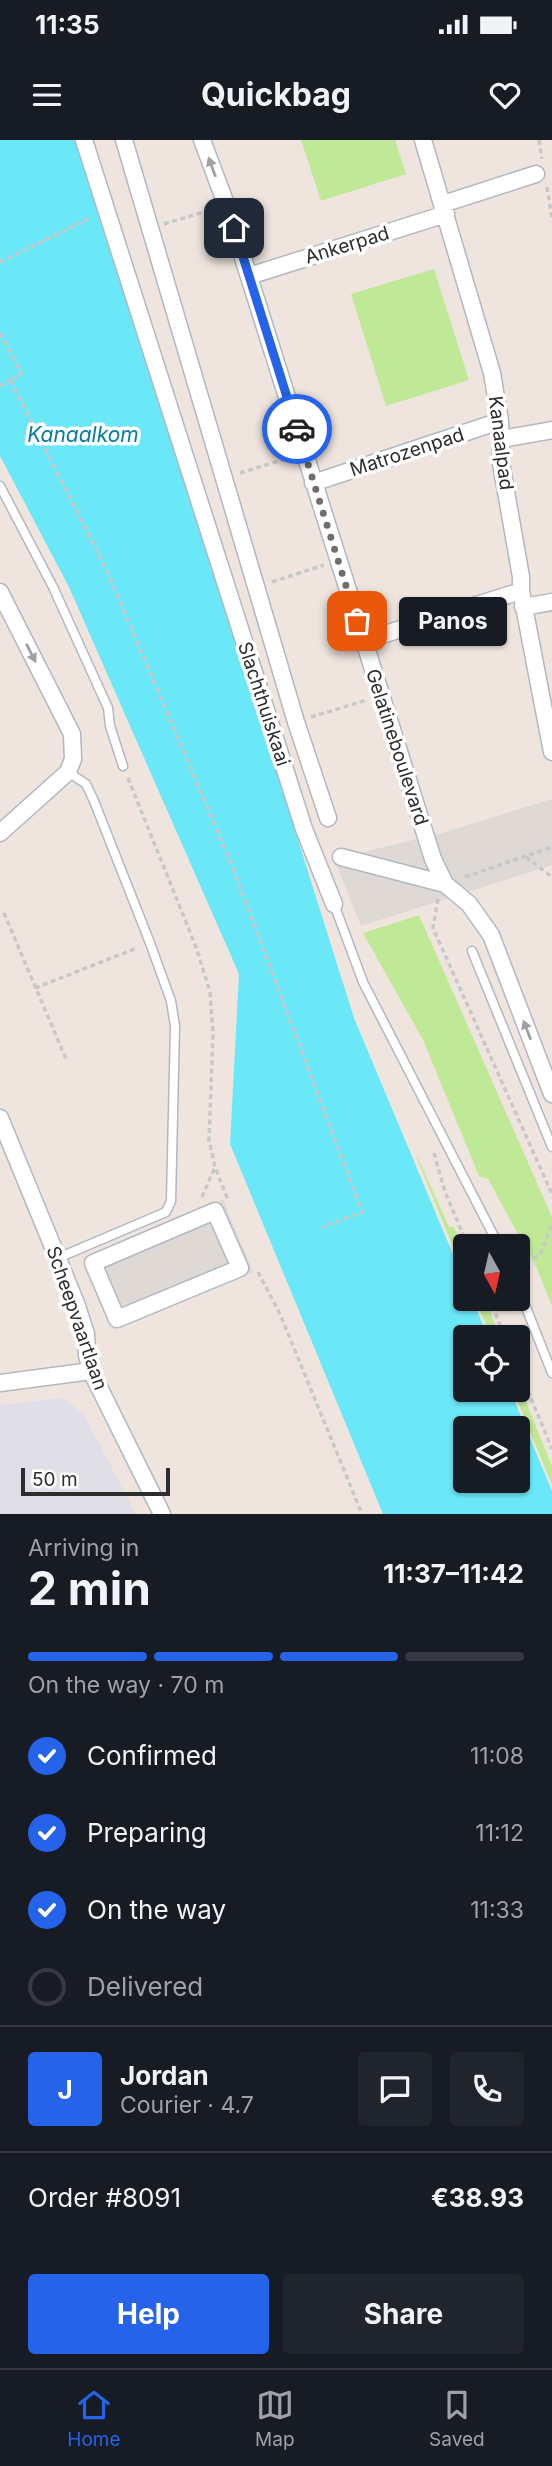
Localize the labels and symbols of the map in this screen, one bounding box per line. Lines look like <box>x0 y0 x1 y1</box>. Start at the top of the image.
one-way arrow <box>206 156 217 177</box>
pin <box>204 198 264 258</box>
street label: Ankerpad <box>302 221 392 269</box>
courier <box>262 394 332 464</box>
street label: Kanaalpad <box>484 395 518 491</box>
water label: Kanaalkom <box>27 422 139 447</box>
street label: Matrozenpad <box>347 423 467 481</box>
pin <box>327 591 387 651</box>
callout: Panos <box>399 596 508 645</box>
street label: Slachthuiskaai <box>233 639 295 769</box>
one-way arrow <box>26 643 37 663</box>
street label: Gelatineboulevard <box>361 666 433 828</box>
one-way arrow <box>522 1020 533 1041</box>
north arrow <box>453 1234 530 1311</box>
street label: Scheepvaartlaan <box>42 1243 112 1393</box>
scale bar <box>21 1465 170 1497</box>

